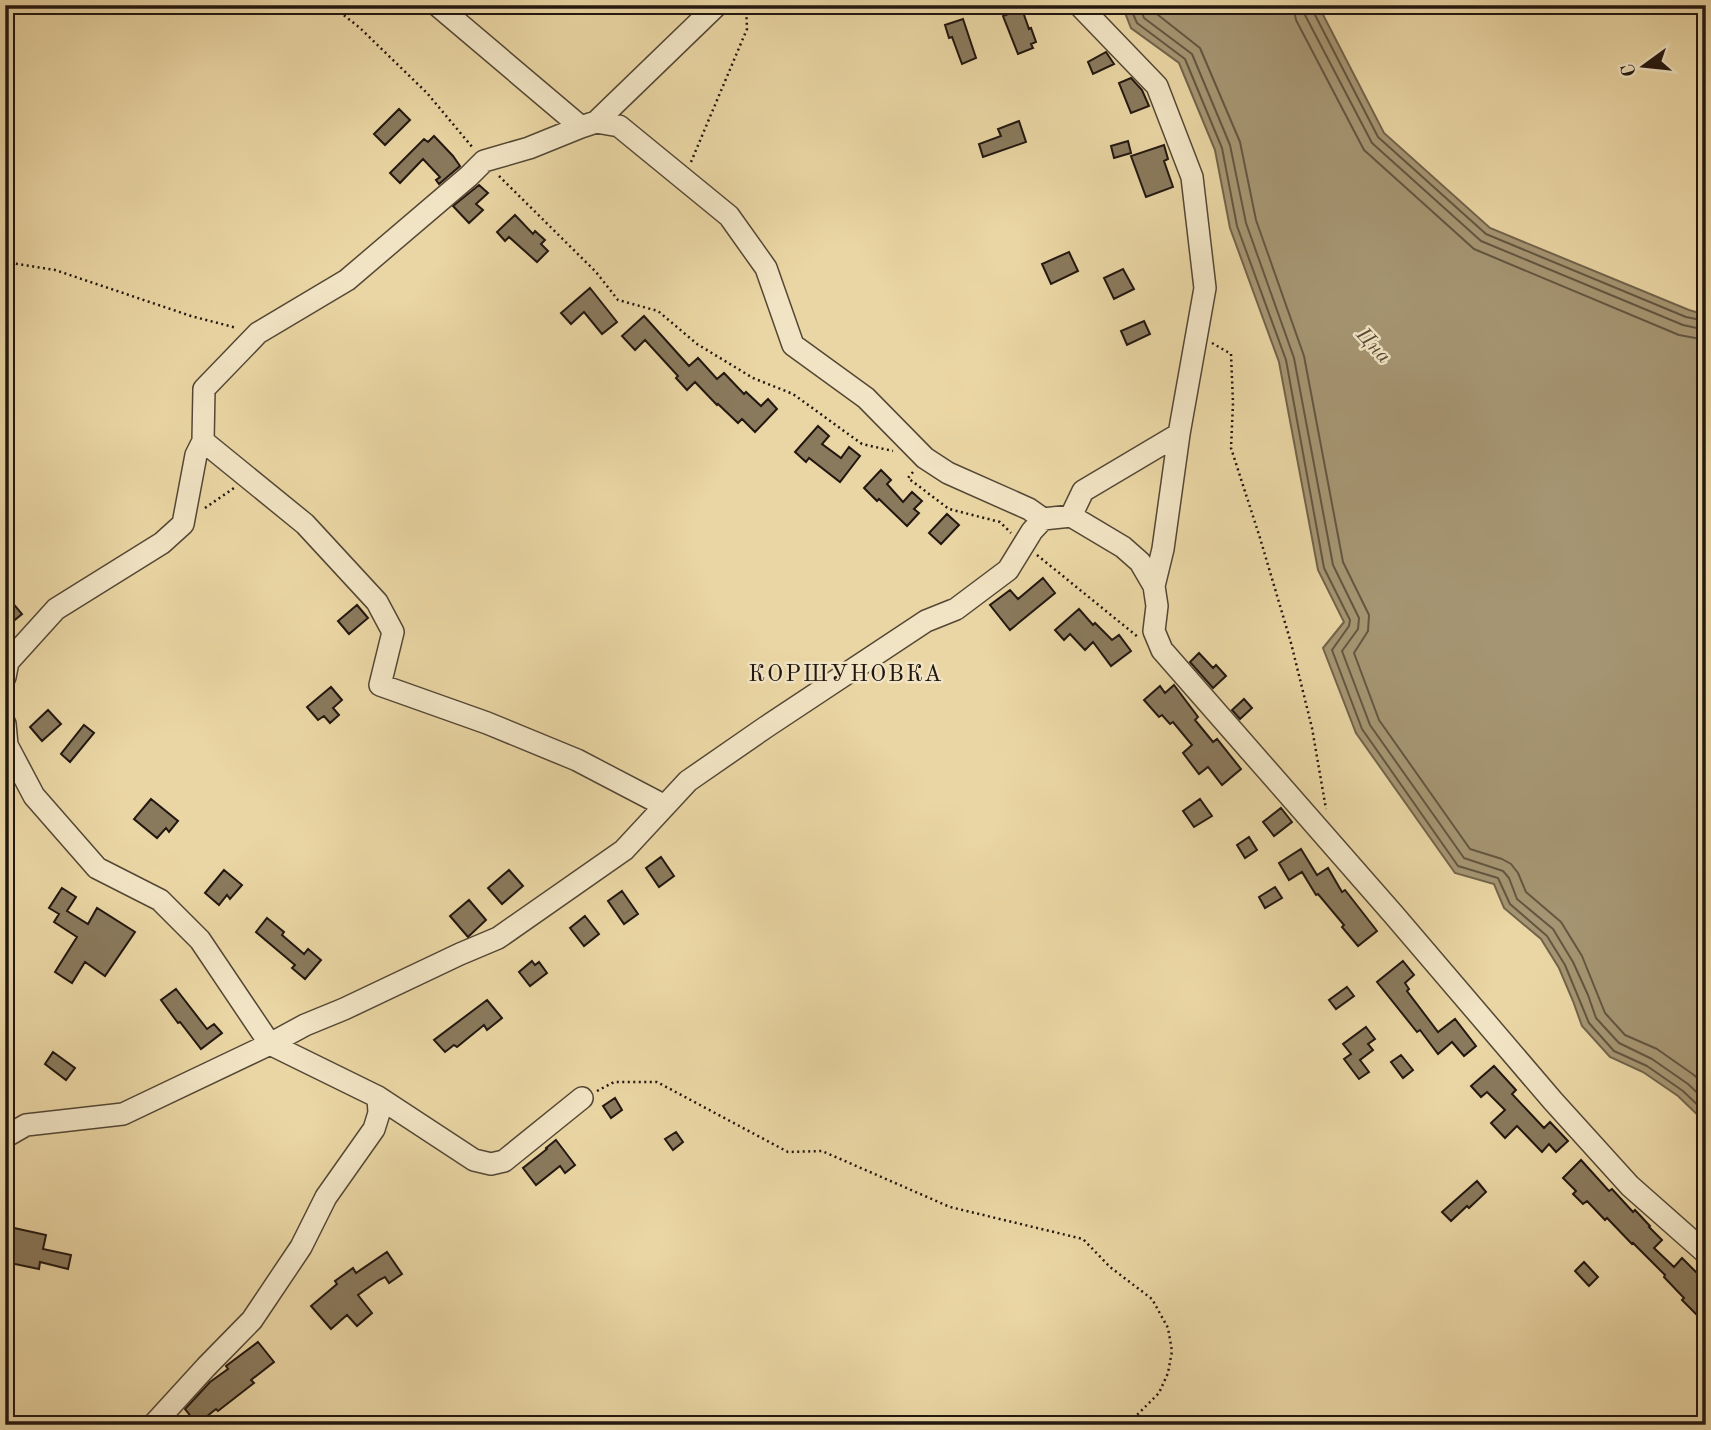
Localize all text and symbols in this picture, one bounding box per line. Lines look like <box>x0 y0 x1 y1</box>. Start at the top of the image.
north arrow <box>1610 32 1680 102</box>
text: С <box>1619 61 1641 78</box>
water label: Цна <box>1351 323 1394 368</box>
district label: КОРШУНОВКА <box>748 663 944 686</box>

